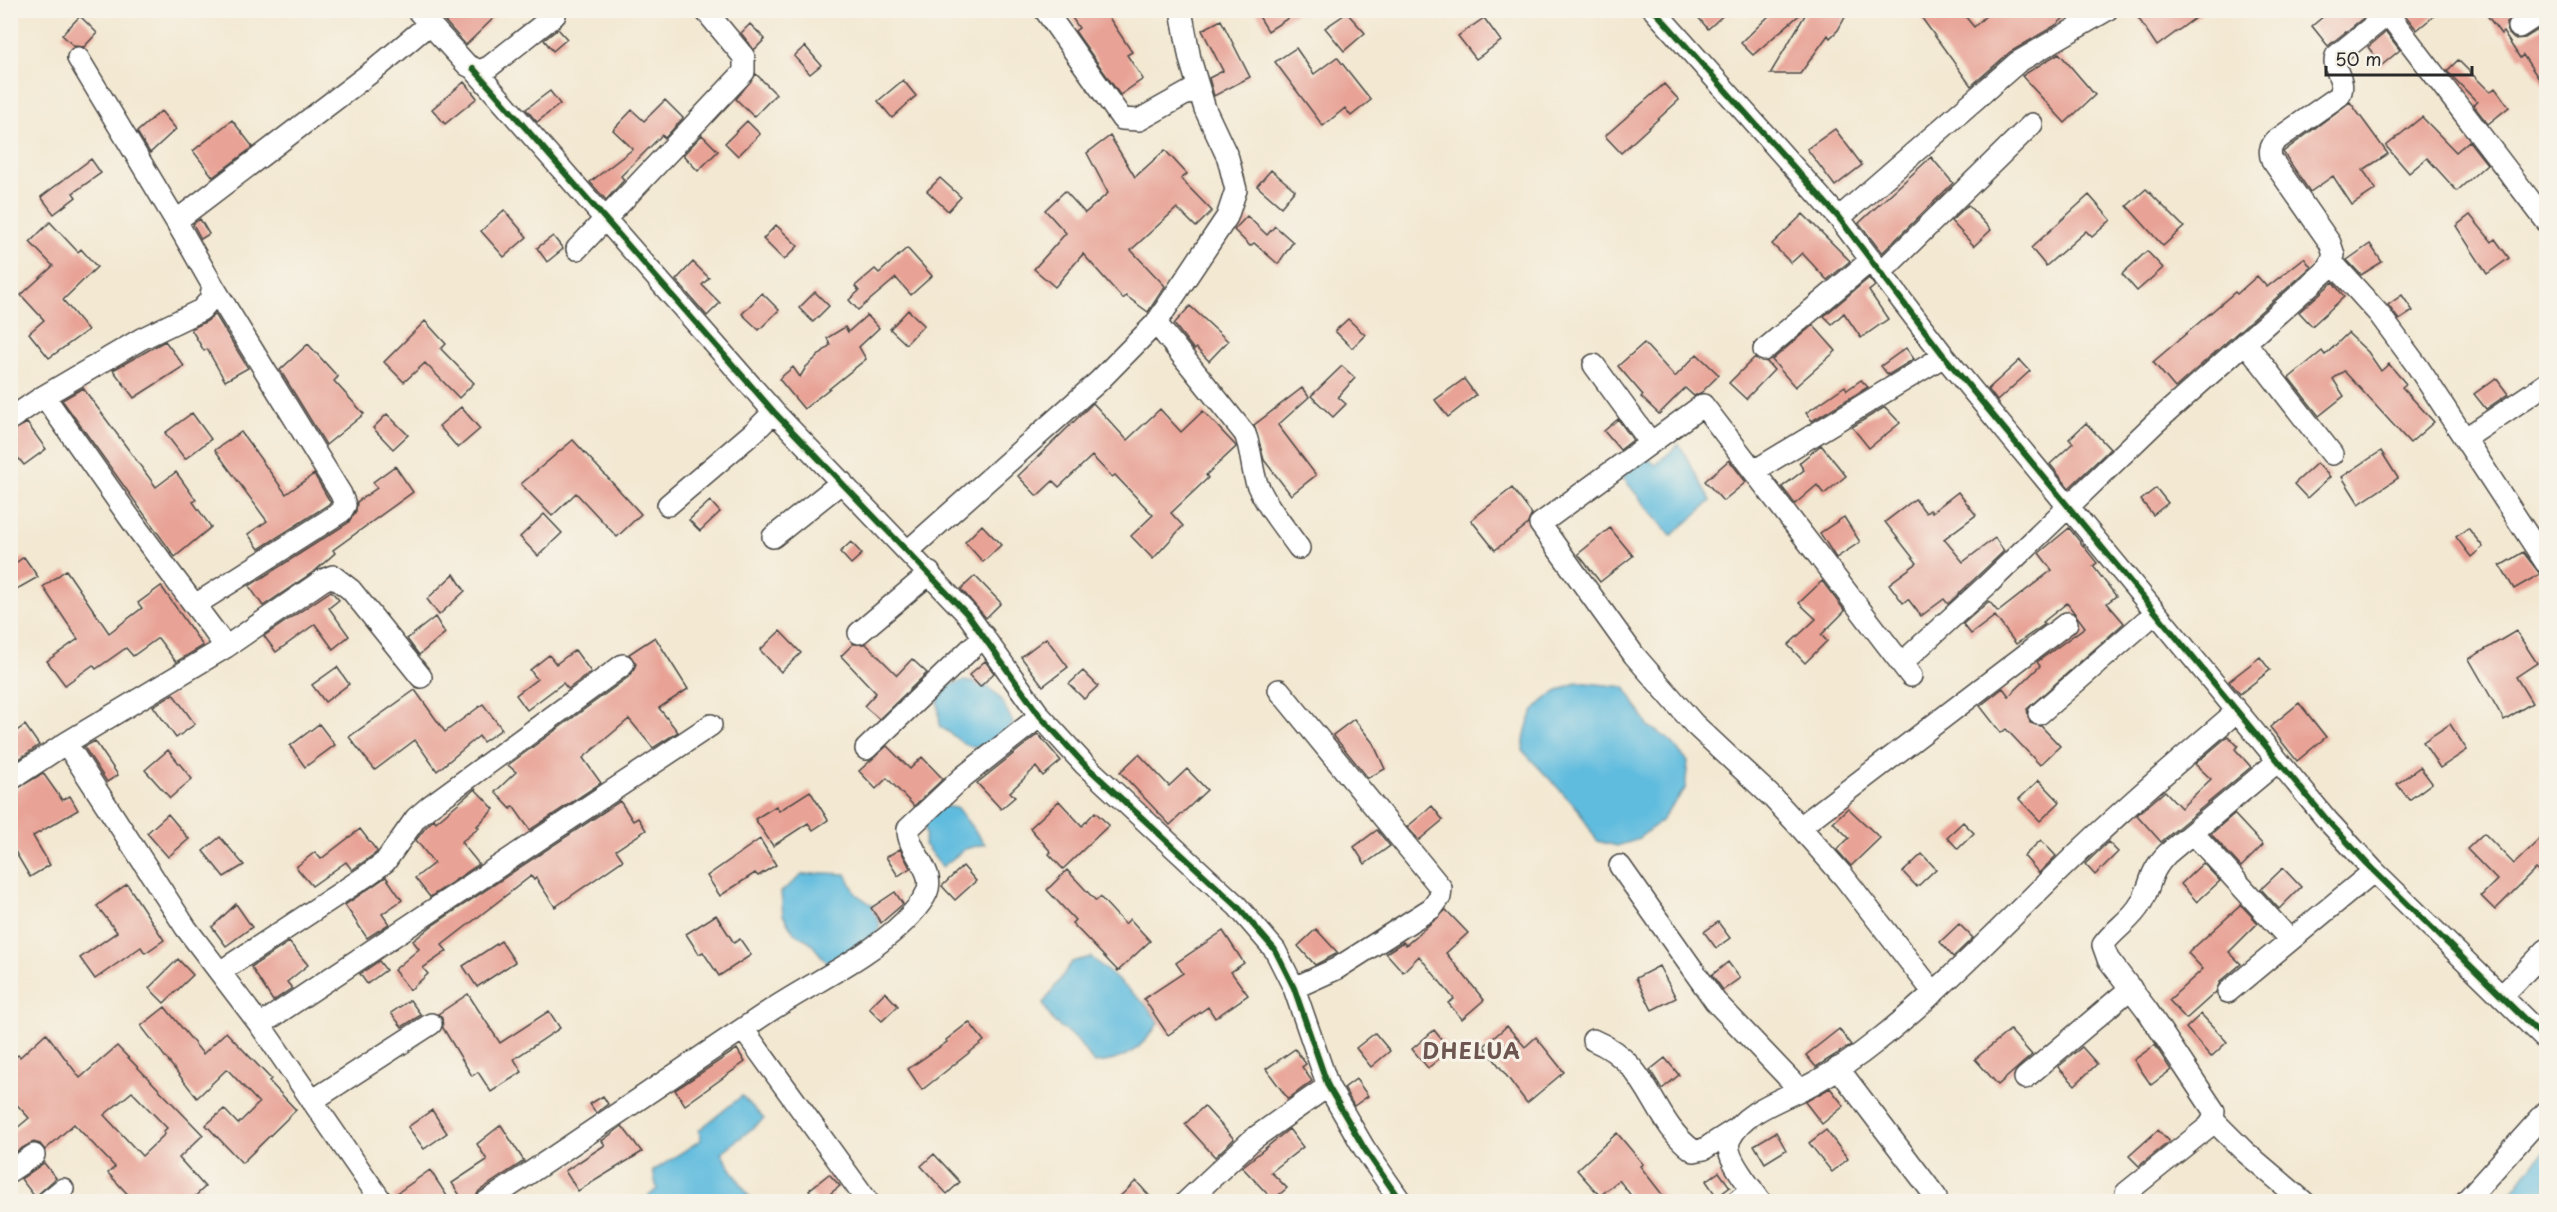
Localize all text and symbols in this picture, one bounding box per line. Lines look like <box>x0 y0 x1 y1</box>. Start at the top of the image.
scale bar <box>2326 39 2472 77</box>
text: 50 m <box>2335 45 2382 72</box>
district label: DHELUA <box>1423 1034 1521 1066</box>

